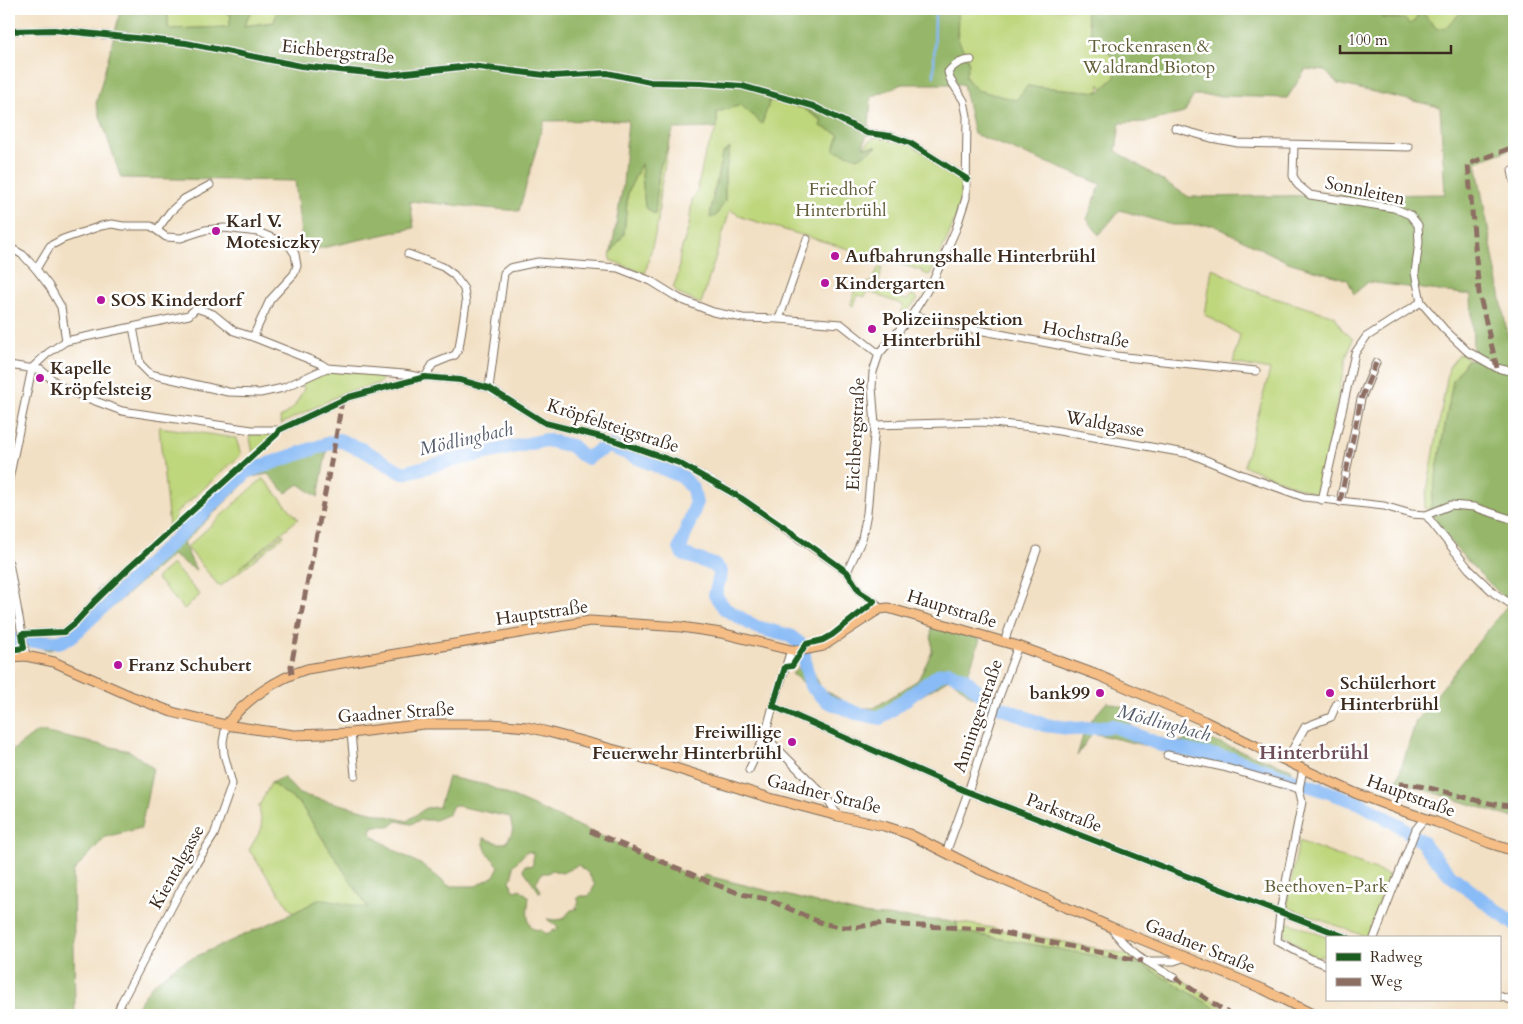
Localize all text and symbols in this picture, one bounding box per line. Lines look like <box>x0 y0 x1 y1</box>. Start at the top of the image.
scale bar <box>1340 22 1452 54</box>
text: 100 m <box>1348 30 1388 50</box>
street label: Eichbergstraße <box>280 34 396 70</box>
park label: Trockenrasen & Waldrand Biotop <box>1082 34 1215 80</box>
street label: Sonnleiten <box>1323 170 1408 212</box>
park label: Friedhof Hinterbrühl <box>795 177 887 223</box>
place label: Karl V. Motesiczky <box>226 209 321 255</box>
marker: Karl V. Motesiczky <box>210 225 222 237</box>
place label: Aufbahrungshalle Hinterbrühl <box>845 244 1096 269</box>
marker: Aufbahrungshalle Hinterbrühl <box>829 250 841 262</box>
place label: Kindergarten <box>835 271 946 296</box>
marker: Kindergarten <box>819 277 831 289</box>
place label: SOS Kinderdorf <box>111 288 245 313</box>
marker: SOS Kinderdorf <box>95 294 107 306</box>
place label: Polizeiinspektion Hinterbrühl <box>882 307 1024 353</box>
street label: Hochstraße <box>1041 315 1131 355</box>
marker: Polizeiinspektion Hinterbrühl <box>866 323 878 335</box>
place label: Kapelle Kröpfelsteig <box>50 356 152 402</box>
marker: Kapelle Kröpfelsteig <box>34 372 46 384</box>
street label: Eichbergstraße <box>841 377 871 491</box>
street label: Kröpfelsteigstraße <box>544 393 682 459</box>
street label: Waldgasse <box>1062 405 1147 443</box>
water label: Mödlingbach <box>416 416 516 462</box>
street label: Hauptstraße <box>904 583 1000 635</box>
street label: Hauptstraße <box>494 594 590 632</box>
place label: Franz Schubert <box>128 653 252 678</box>
street label: Anningerstraße <box>947 656 1009 776</box>
marker: Franz Schubert <box>112 659 124 671</box>
place label: Schülerhort Hinterbrühl <box>1340 671 1439 717</box>
place label: bank99 <box>1029 681 1090 706</box>
marker: bank99 <box>1094 687 1106 699</box>
marker: Schülerhort Hinterbrühl <box>1324 687 1336 699</box>
street label: Gaadner Straße <box>337 696 455 730</box>
water label: Mödlingbach <box>1114 698 1214 748</box>
place label: Freiwillige Feuerwehr Hinterbrühl <box>592 720 782 766</box>
marker: Freiwillige Feuerwehr Hinterbrühl <box>786 736 798 748</box>
district label: Hinterbrühl <box>1259 739 1369 766</box>
street label: Gaadner Straße <box>764 768 884 820</box>
street label: Hauptstraße <box>1363 768 1459 824</box>
street label: Parkstraße <box>1022 787 1106 839</box>
street label: Kientalgasse <box>144 820 210 914</box>
park label: Beethoven-Park <box>1264 874 1388 899</box>
street label: Gaadner Straße <box>1141 912 1259 980</box>
legend <box>1326 936 1500 1002</box>
text: Radweg <box>1370 947 1423 967</box>
text: Weg <box>1369 971 1402 991</box>

